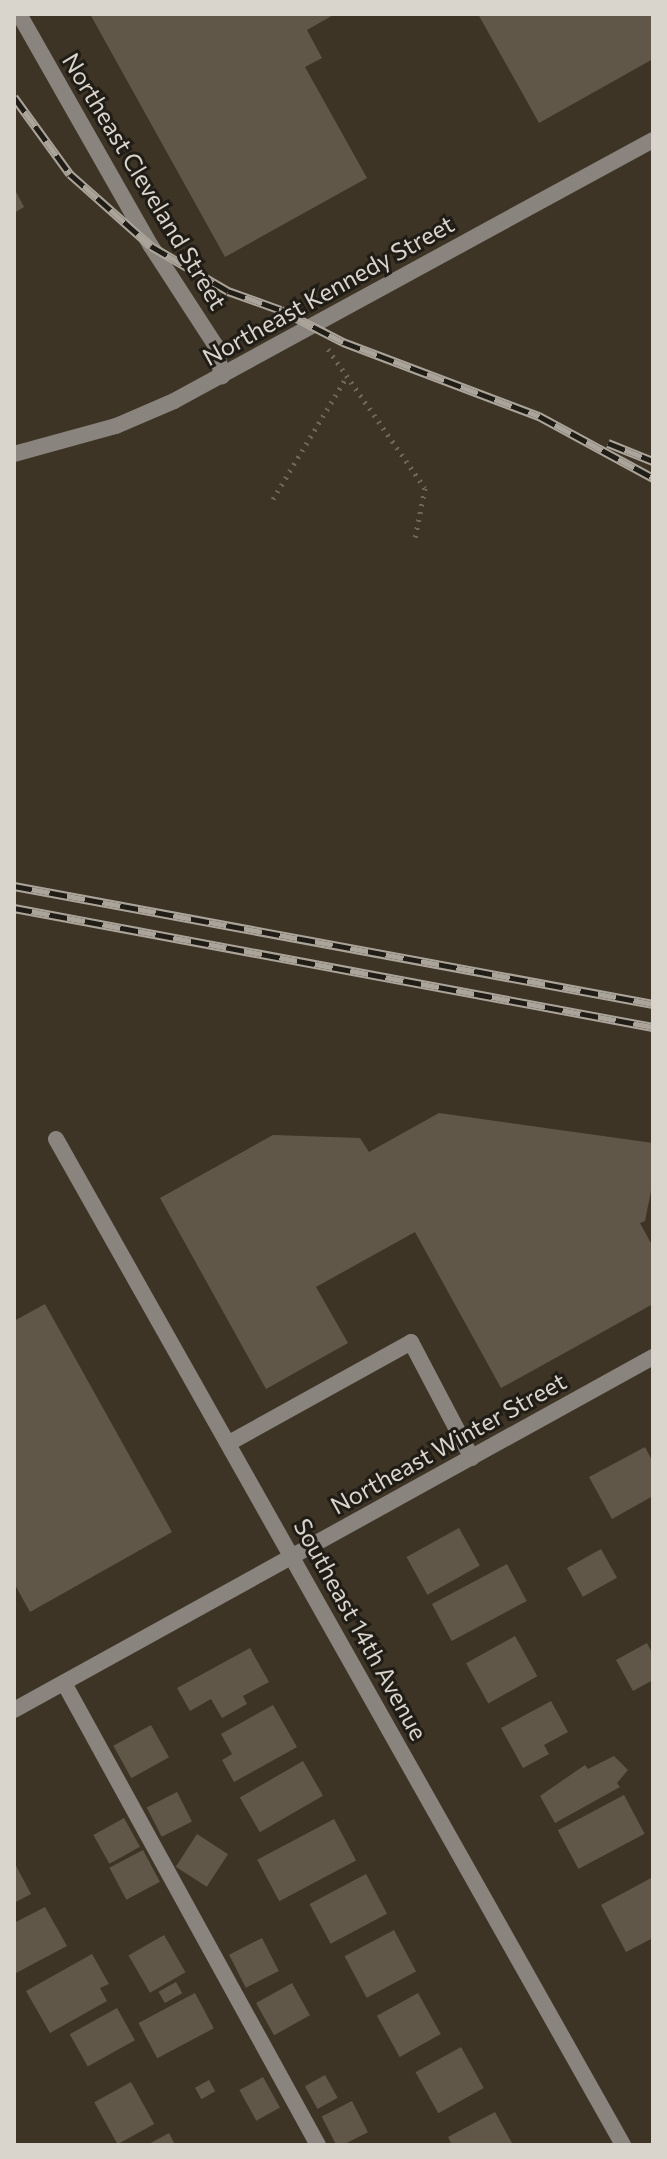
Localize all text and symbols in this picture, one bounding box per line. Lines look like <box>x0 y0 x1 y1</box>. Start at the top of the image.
street label: Northeast Cleveland Street <box>57 47 233 315</box>
street label: Northeast Kennedy Street <box>197 209 459 371</box>
street label: Northeast Winter Street <box>325 1366 571 1520</box>
street label: Southeast 14th Avenue <box>288 1513 434 1745</box>

